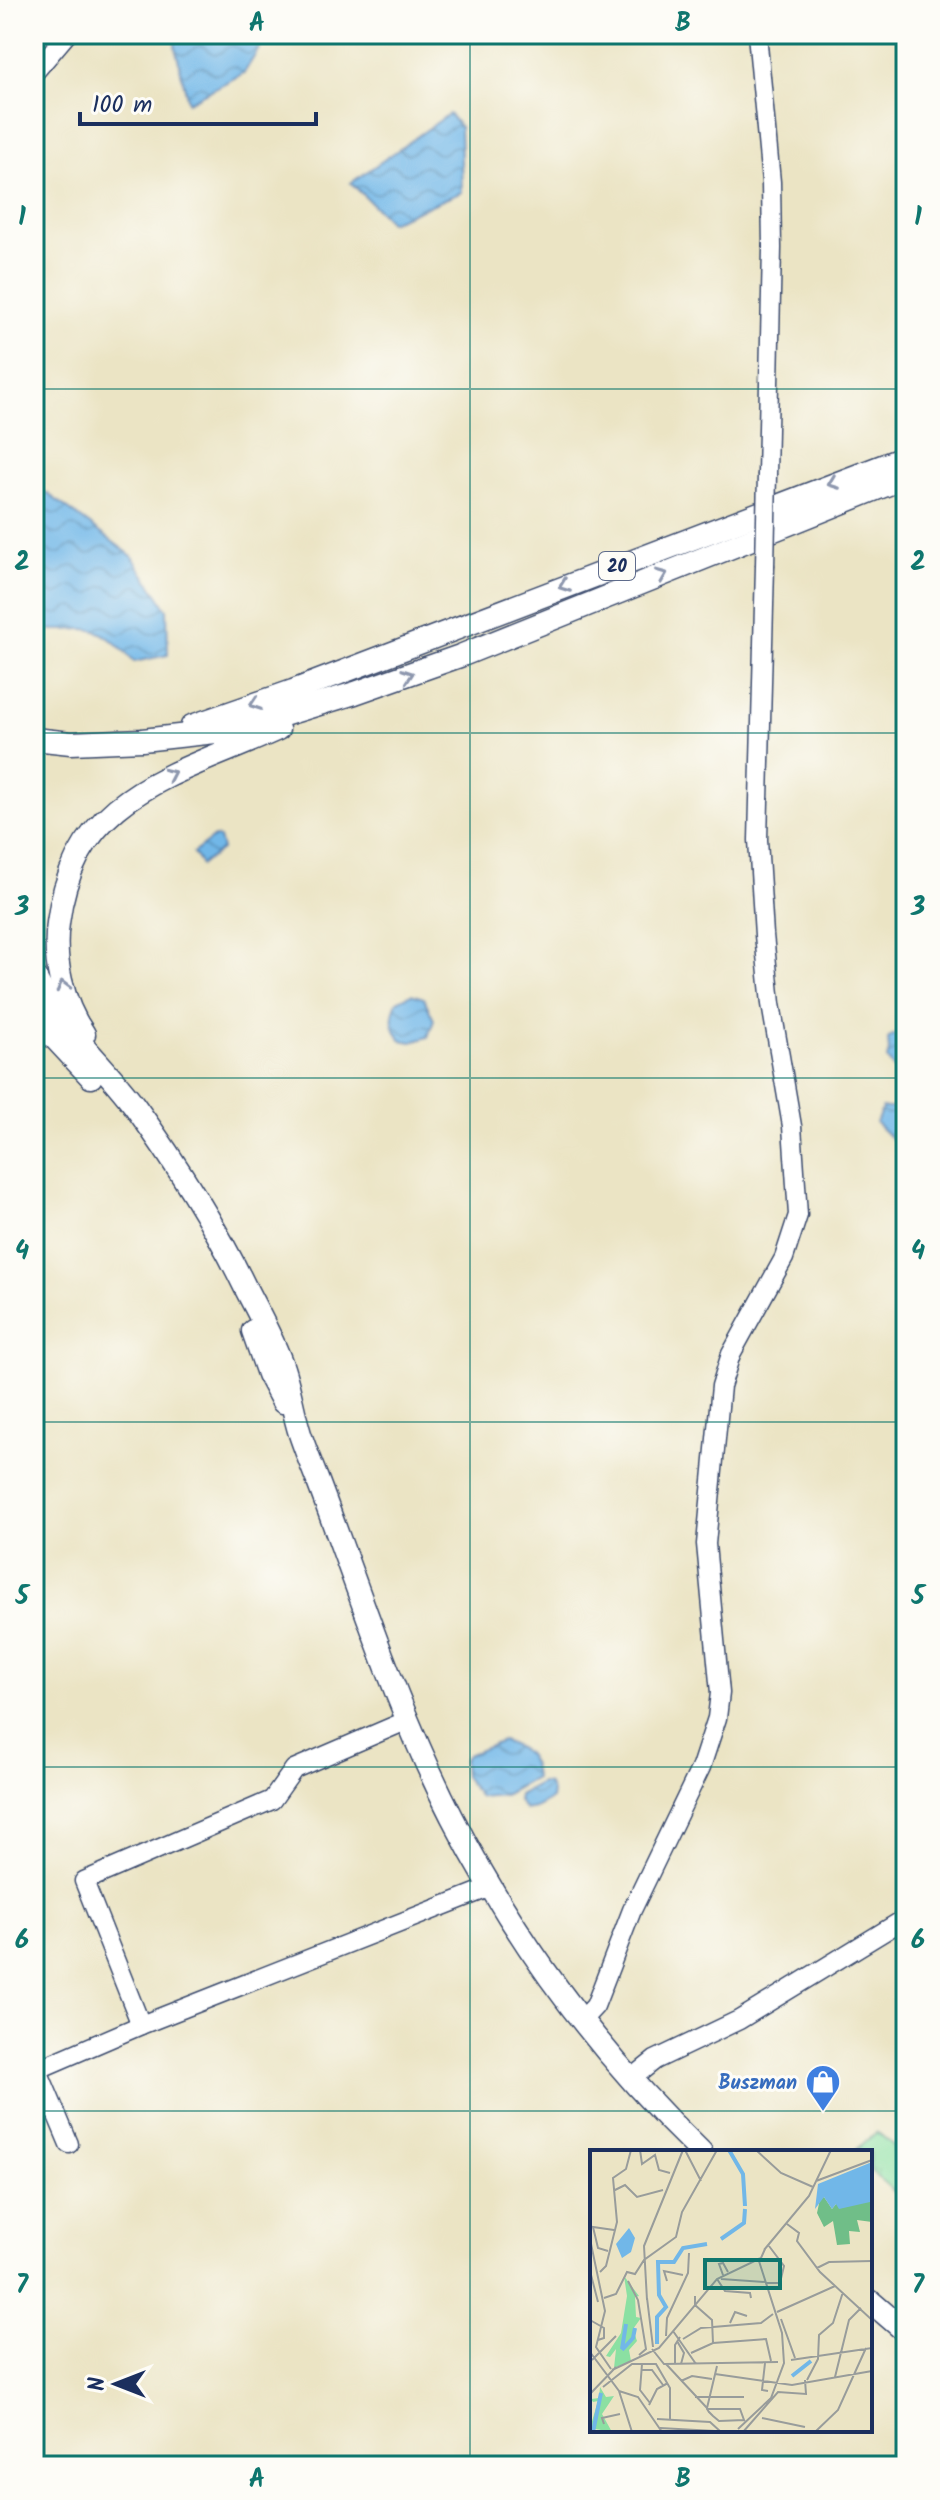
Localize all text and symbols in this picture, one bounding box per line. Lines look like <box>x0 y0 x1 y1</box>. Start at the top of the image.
text: A <box>249 3 265 45</box>
text: B <box>675 3 691 45</box>
scale bar <box>80 76 316 126</box>
text: 100 m <box>92 86 152 125</box>
text: 1 <box>18 197 26 239</box>
text: 1 <box>914 197 922 239</box>
one-way arrow <box>827 473 841 490</box>
text: 2 <box>14 542 30 584</box>
text: 2 <box>910 542 926 584</box>
road number: 20 <box>599 552 635 580</box>
one-way arrow <box>654 568 668 585</box>
one-way arrow <box>558 577 572 593</box>
one-way arrow <box>400 668 414 684</box>
one-way arrow <box>249 694 263 711</box>
one-way arrow <box>162 768 177 784</box>
text: 3 <box>14 887 29 929</box>
text: 3 <box>910 887 925 929</box>
one-way arrow <box>56 979 73 993</box>
text: 4 <box>15 1231 29 1273</box>
text: 4 <box>911 1231 925 1273</box>
text: 5 <box>14 1576 30 1618</box>
text: 5 <box>910 1576 926 1618</box>
text: 6 <box>15 1920 29 1962</box>
text: 6 <box>911 1920 925 1962</box>
shop icon: Buszman <box>804 2063 842 2113</box>
place label: Buszman <box>718 2068 797 2100</box>
inset map <box>590 2150 872 2432</box>
text: 7 <box>16 2265 29 2307</box>
text: 7 <box>912 2265 925 2307</box>
north arrow <box>76 2344 156 2424</box>
text: N <box>81 2377 116 2391</box>
text: A <box>249 2459 265 2500</box>
text: B <box>675 2459 691 2500</box>

